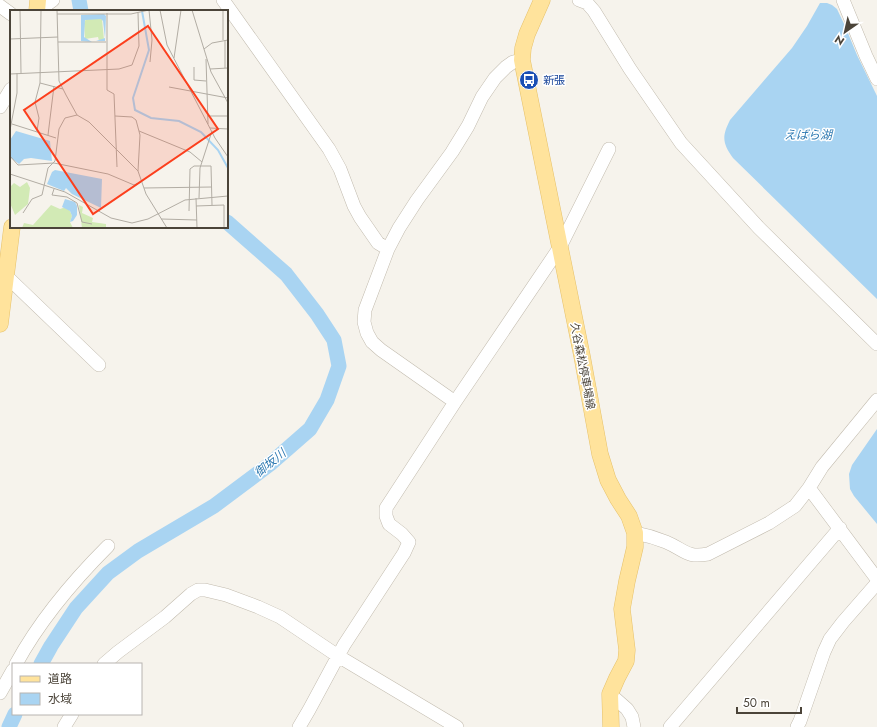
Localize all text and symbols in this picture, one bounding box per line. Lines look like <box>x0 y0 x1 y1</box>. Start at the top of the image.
inset map <box>10 10 228 228</box>
north arrow <box>825 12 865 52</box>
text: N <box>831 31 848 49</box>
bus stop icon: 新張 <box>518 69 540 91</box>
place label: 新張 <box>543 72 565 88</box>
water label: えばら湖 <box>784 126 834 144</box>
street label: 久谷森松停車場線 <box>567 321 599 411</box>
water label: 御坂川 <box>250 443 291 481</box>
legend <box>12 663 142 715</box>
text: 道路 <box>48 670 72 688</box>
scale bar <box>737 689 801 715</box>
text: 水域 <box>48 690 72 708</box>
text: 50 m <box>743 694 770 712</box>

